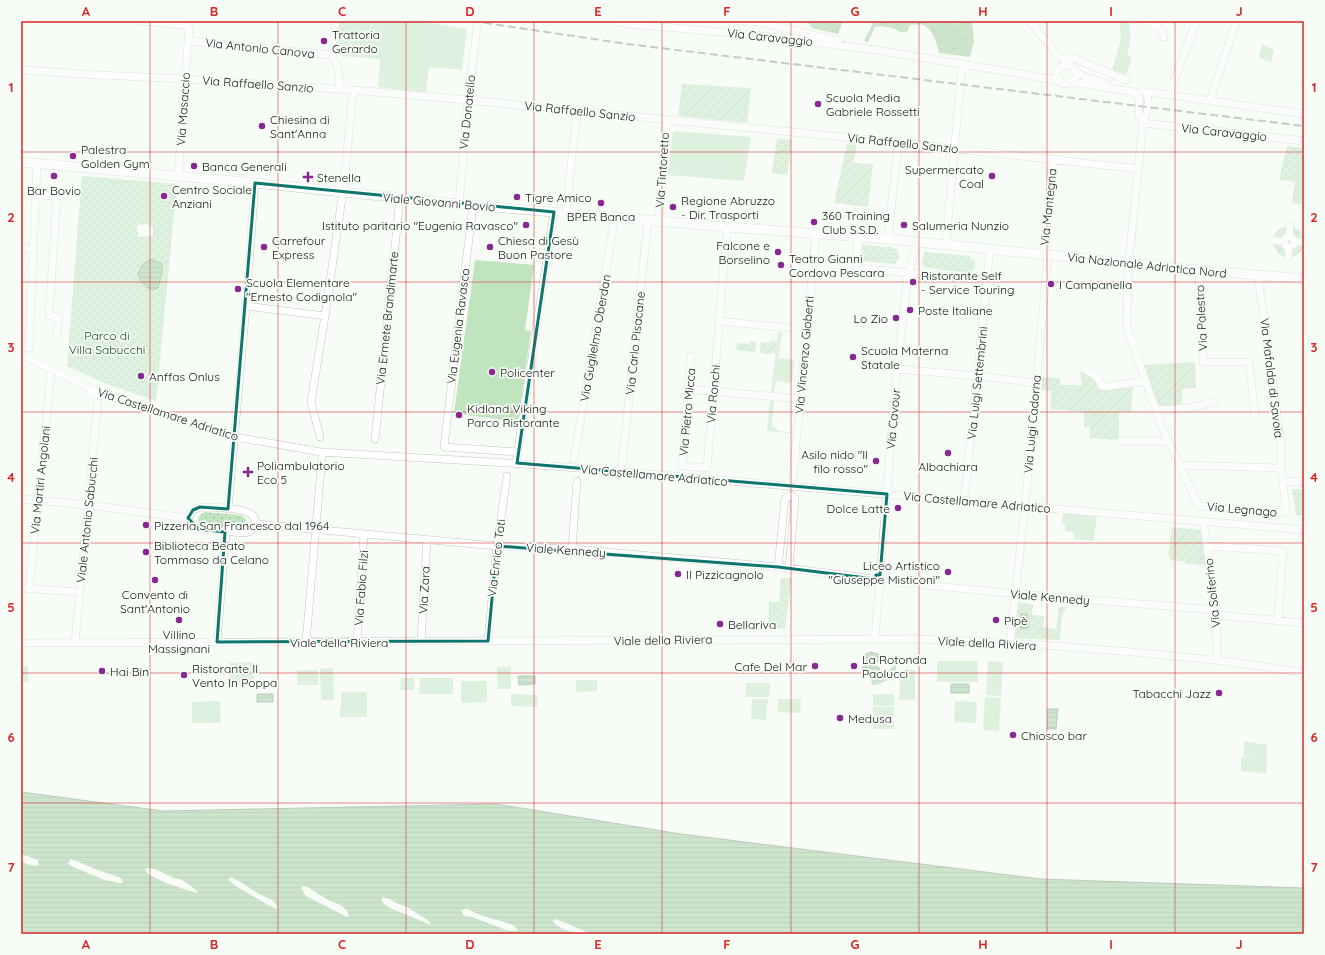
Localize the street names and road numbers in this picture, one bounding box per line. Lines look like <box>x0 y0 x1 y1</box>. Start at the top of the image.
street label: Via Caravaggio <box>726 25 814 49</box>
street label: Via Antonio Canova <box>205 35 315 61</box>
street label: Via Masaccio <box>173 72 193 146</box>
street label: Via Raffaello Sanzio <box>202 73 314 95</box>
street label: Via Donatello <box>456 74 478 150</box>
street label: Via Raffaello Sanzio <box>524 98 636 124</box>
street label: Via Caravaggio <box>1180 120 1268 144</box>
street label: Via Raffaello Sanzio <box>847 130 959 156</box>
street label: Via Tintoretto <box>652 132 672 208</box>
street label: Via Mantegna <box>1036 168 1060 246</box>
street label: Viale Giovanni Bovio <box>382 190 496 214</box>
street label: Via Nazionale Adriatica Nord <box>1067 249 1227 281</box>
street label: Via Ermete Brandimarte <box>373 250 401 386</box>
street label: Via Eugenia Ravasco <box>443 267 473 385</box>
street label: Via Guglielmo Oberdan <box>576 273 614 403</box>
street label: Via Palestro <box>1192 285 1210 351</box>
street label: Via Carlo Pisacane <box>622 290 648 395</box>
street label: Via Vincenzo Gioberti <box>791 296 817 414</box>
street label: Via Mafalda di Savoia <box>1257 317 1287 439</box>
street label: Via Luigi Settembrini <box>964 326 990 440</box>
street label: Via Ronchi <box>703 364 723 424</box>
street label: Via Pietro Micca <box>676 367 698 457</box>
street label: Via Luigi Cadorna <box>1020 374 1044 474</box>
street label: Via Castellamare Adriatico <box>95 384 241 444</box>
street label: Via Cavour <box>883 388 903 450</box>
street label: Via Martiri Angolani <box>27 425 53 535</box>
street label: Viale Antonio Sabucchi <box>73 456 101 584</box>
street label: Via Castellamare Adriatico <box>580 461 728 489</box>
street label: Via Castellamare Adriatico <box>903 488 1051 516</box>
street label: Via Legnago <box>1206 498 1278 520</box>
street label: Via Enrico Toti <box>484 518 508 598</box>
street label: Viale Kennedy <box>526 540 606 560</box>
street label: Via Fabio Filzi <box>351 550 371 626</box>
street label: Via Solferino <box>1201 557 1223 629</box>
street label: Via Zara <box>415 566 433 614</box>
street label: Viale Kennedy <box>1010 586 1090 608</box>
street label: Viale della Riviera <box>614 632 712 648</box>
street label: Viale della Riviera <box>937 633 1037 653</box>
street label: Viale della Riviera <box>290 635 388 650</box>

